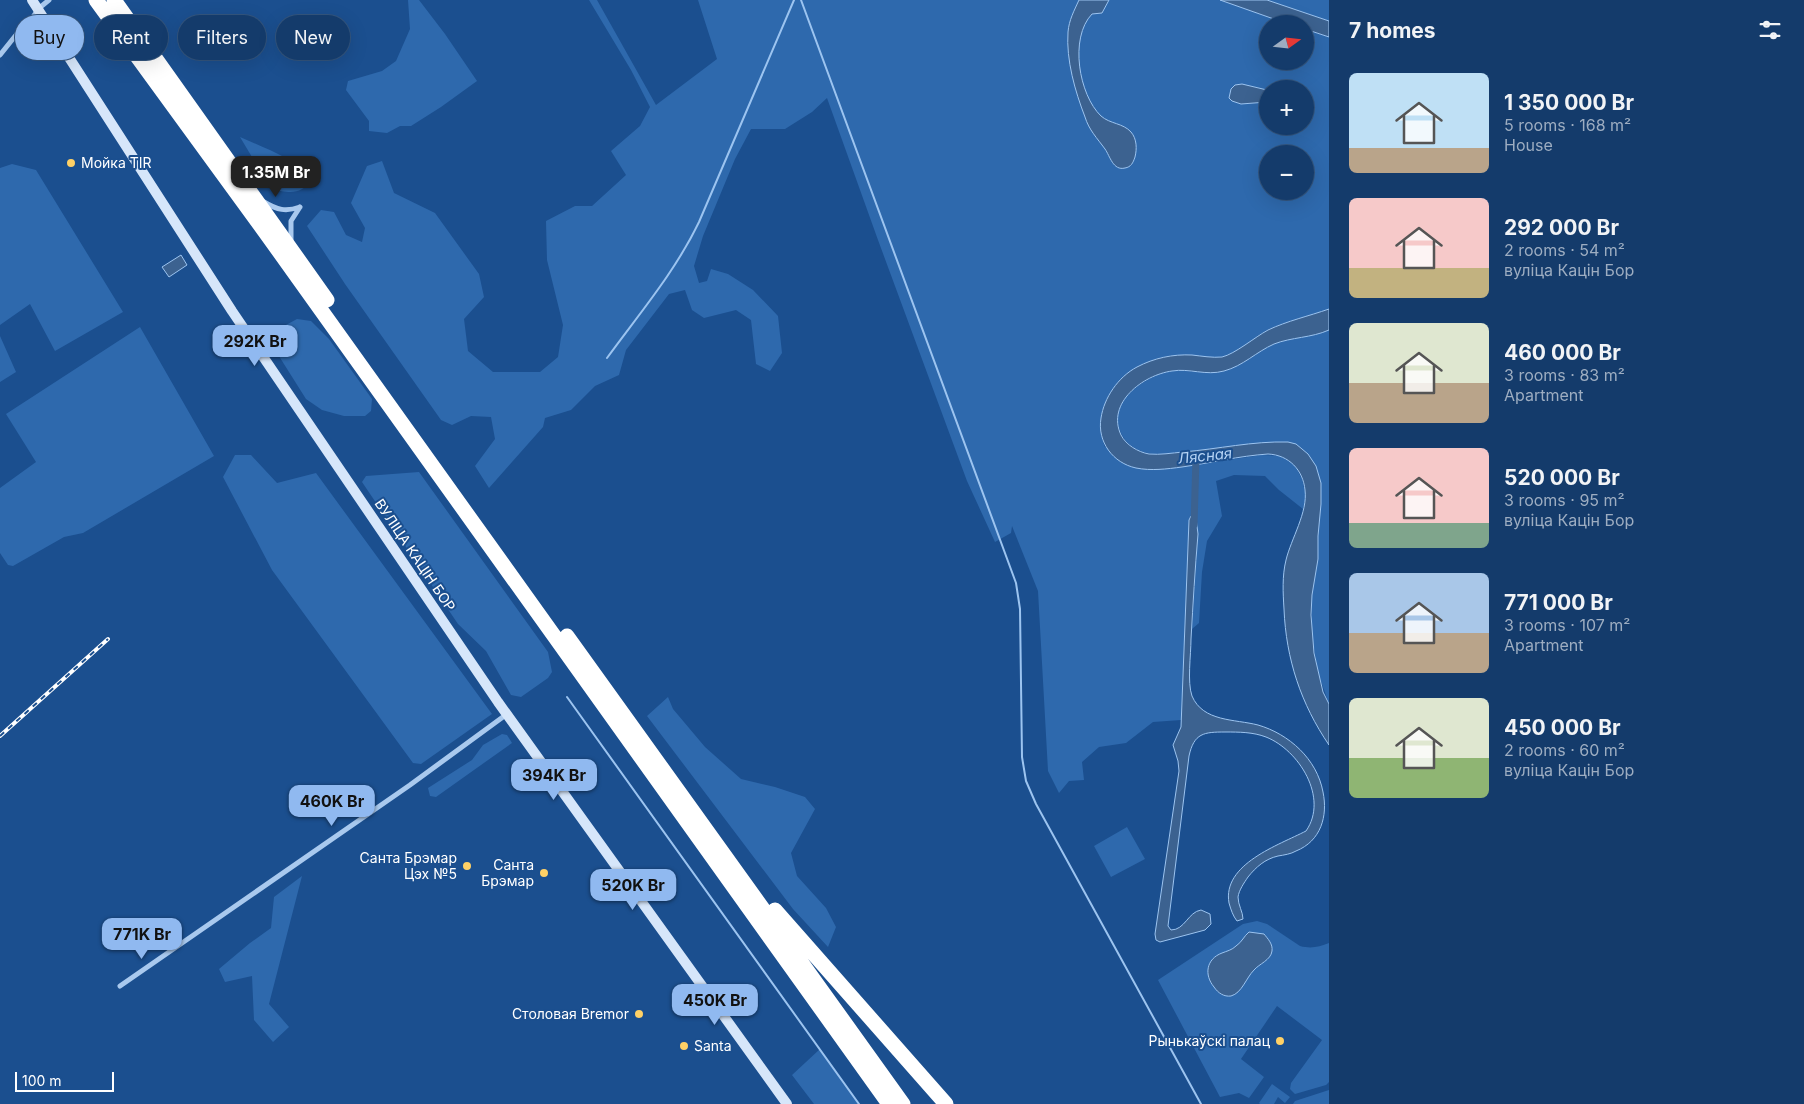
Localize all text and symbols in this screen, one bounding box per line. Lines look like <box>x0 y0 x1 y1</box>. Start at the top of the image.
chip: Buy <box>15 15 84 60</box>
chip: Rent <box>94 15 168 60</box>
chip: Filters <box>178 15 266 60</box>
chip: New <box>276 15 350 60</box>
north arrow <box>1259 15 1314 70</box>
map controls <box>1259 15 1314 200</box>
icon: filters <box>1756 16 1784 44</box>
text: 7 homes <box>1349 18 1436 43</box>
button: + <box>1259 80 1314 135</box>
text: 1 350 000 Br <box>1504 90 1634 115</box>
icon: home <box>1389 93 1449 153</box>
text: 5 rooms · 168 m² <box>1504 115 1631 135</box>
text: House <box>1504 135 1553 155</box>
button: − <box>1259 145 1314 200</box>
place label: Мойка TIR <box>81 154 152 171</box>
pin: 1.35M Br <box>224 156 328 198</box>
marker: Мойка TIR <box>65 157 77 169</box>
text: 1.35M Br <box>242 162 310 182</box>
text: 292 000 Br <box>1504 215 1619 240</box>
icon: home <box>1389 218 1449 278</box>
text: 2 rooms · 54 m² <box>1504 240 1625 260</box>
text: вуліца Кацін Бор <box>1504 260 1634 280</box>
pin: 292K Br <box>209 324 301 367</box>
text: 292K Br <box>224 331 286 351</box>
text: 460 000 Br <box>1504 340 1621 365</box>
icon: home <box>1389 343 1449 403</box>
text: 3 rooms · 83 m² <box>1504 365 1625 385</box>
text: Apartment <box>1504 385 1584 405</box>
water label: Лясная <box>1177 443 1233 468</box>
text: 520 000 Br <box>1504 465 1620 490</box>
icon: home <box>1389 468 1449 528</box>
text: 3 rooms · 95 m² <box>1504 490 1625 510</box>
street label: ВУЛІЦА КАЦІН БОР <box>372 495 459 614</box>
text: вуліца Кацін Бор <box>1504 510 1634 530</box>
text: 771 000 Br <box>1504 590 1613 615</box>
icon: home <box>1389 593 1449 653</box>
text: 3 rooms · 107 m² <box>1504 615 1630 635</box>
text: Apartment <box>1504 635 1584 655</box>
text: 450 000 Br <box>1504 715 1621 740</box>
icon: home <box>1389 718 1449 778</box>
text: 2 rooms · 60 m² <box>1504 740 1625 760</box>
pin: 394K Br <box>508 758 600 801</box>
text: вуліца Кацін Бор <box>1504 760 1634 780</box>
text: 394K Br <box>522 765 586 785</box>
pin: 460K Br <box>286 784 378 827</box>
text: 460K Br <box>300 791 364 811</box>
place label: Санта Брэмар Цэх №5 <box>360 849 457 882</box>
place label: Санта Брэмар <box>481 856 534 889</box>
marker: Санта Брэмар Цэх №5 <box>461 860 473 872</box>
marker: Санта Брэмар <box>538 867 550 879</box>
pin: 520K Br <box>587 868 679 911</box>
text: 520K Br <box>601 875 665 895</box>
pin: 771K Br <box>96 918 188 960</box>
text: 771K Br <box>113 924 171 944</box>
pin: 450K Br <box>669 984 761 1026</box>
text: 450K Br <box>683 990 747 1010</box>
place label: Столовая Bremor <box>512 1005 629 1022</box>
marker: Столовая Bremor <box>633 1008 645 1020</box>
place label: Рынькаўскi палац <box>1149 1032 1271 1049</box>
marker: Рынькаўскi палац <box>1274 1035 1286 1047</box>
place label: Santa <box>694 1037 732 1054</box>
marker: Santa <box>678 1040 690 1052</box>
scale bar <box>15 1069 114 1092</box>
text: 100 m <box>22 1072 62 1089</box>

